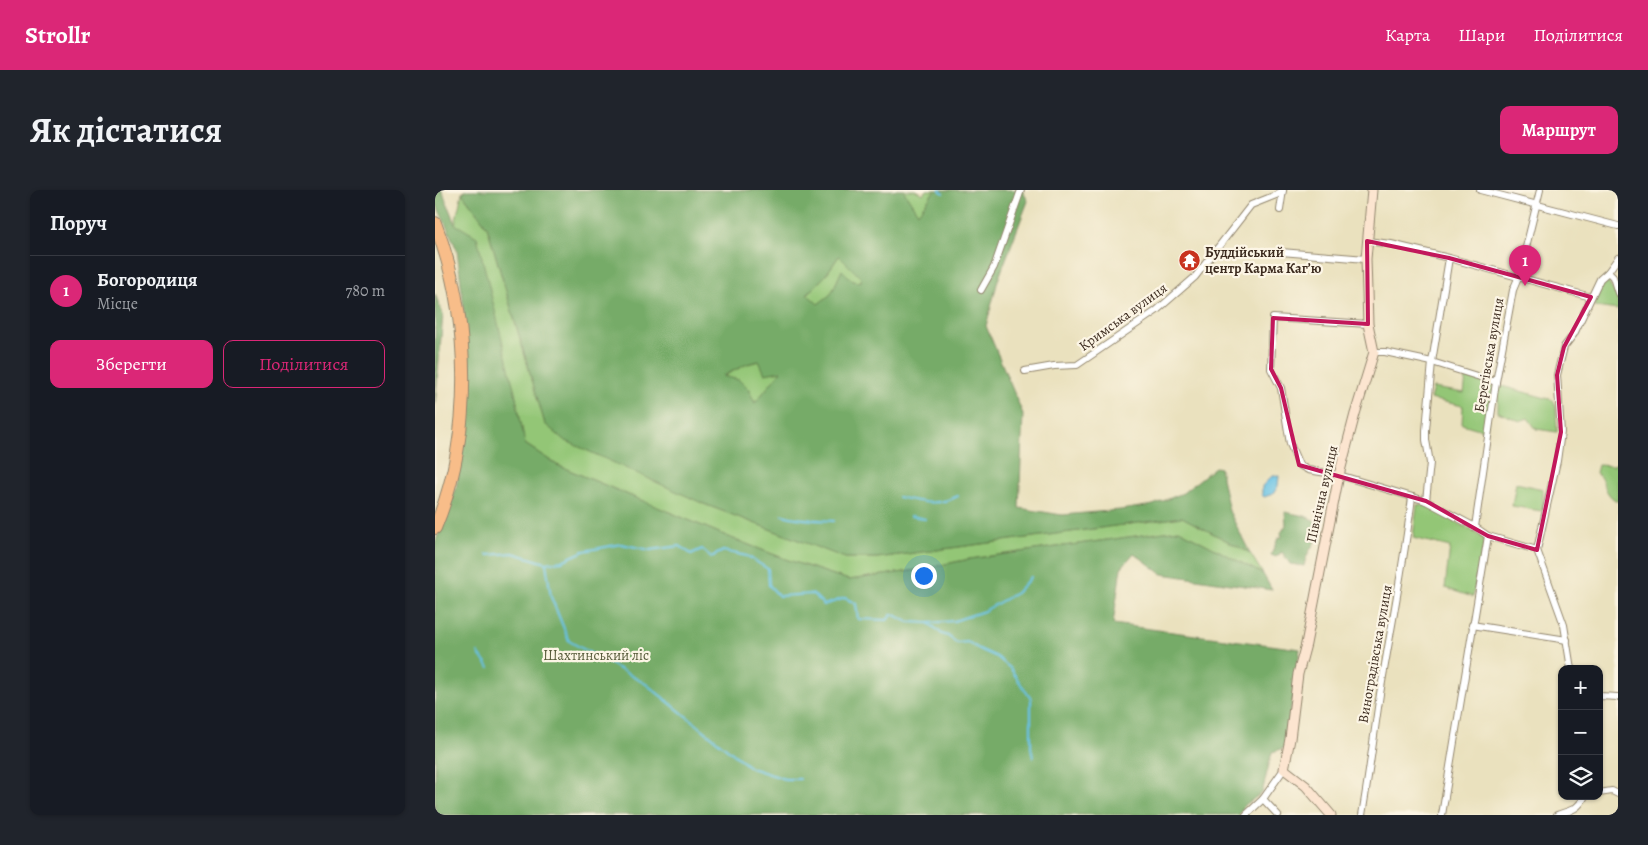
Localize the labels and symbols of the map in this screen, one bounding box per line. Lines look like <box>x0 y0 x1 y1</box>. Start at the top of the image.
place label: Буддійський центр Карма Кагʼю <box>1205 243 1322 278</box>
pin: 1 <box>1509 245 1541 286</box>
temple icon: Буддійський центр Карма Кагʼю <box>1177 248 1201 272</box>
street label: Кримська вулиця <box>1075 278 1171 355</box>
street label: Берегівська вулиця <box>1470 296 1508 414</box>
street label: Північна вулиця <box>1302 443 1342 545</box>
your location <box>911 563 937 589</box>
street label: Виноградівська вулиця <box>1353 583 1397 725</box>
park label: Шахтинський ліс <box>543 646 649 665</box>

